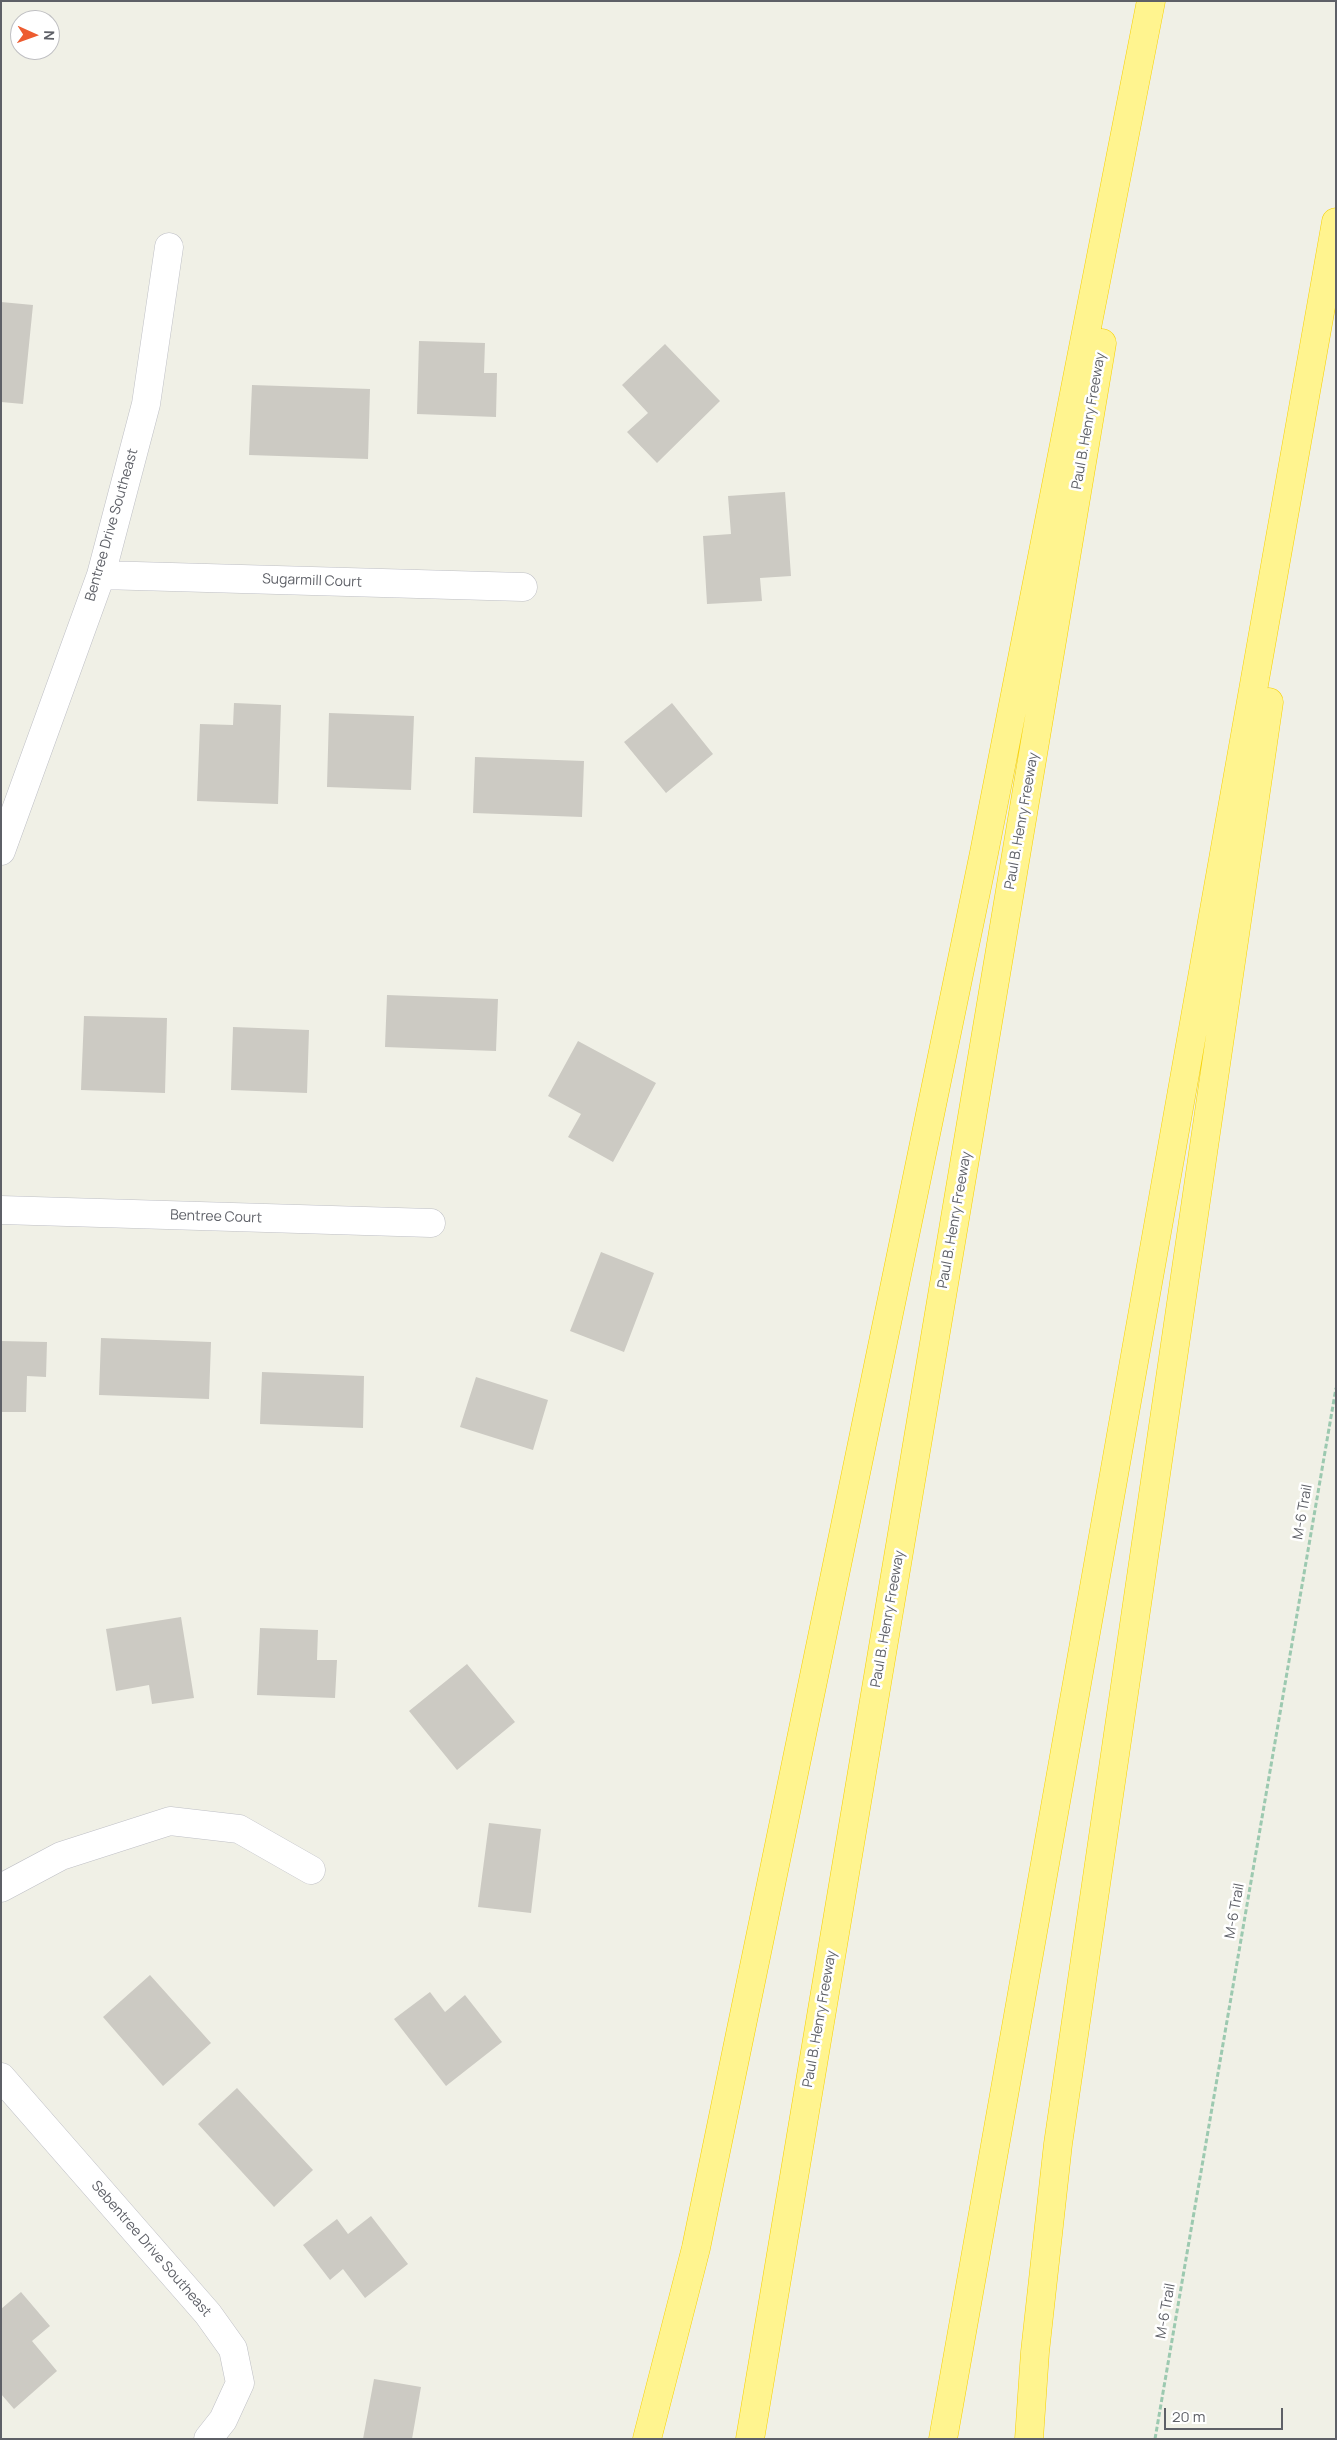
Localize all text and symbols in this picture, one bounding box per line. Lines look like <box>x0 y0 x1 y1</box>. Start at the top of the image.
north arrow <box>10 10 60 60</box>
text: N <box>40 30 59 41</box>
street label: Paul B. Henry Freeway <box>1069 351 1109 491</box>
street label: Bentree Drive Southeast <box>82 447 142 603</box>
street label: Sugarmill Court <box>262 571 362 591</box>
street label: Paul B. Henry Freeway <box>1002 751 1042 891</box>
street label: Paul B. Henry Freeway <box>935 1150 975 1290</box>
street label: Bentree Court <box>170 1207 262 1227</box>
street label: M-6 Trail <box>1290 1483 1316 1541</box>
street label: Paul B. Henry Freeway <box>868 1549 908 1689</box>
street label: M-6 Trail <box>1222 1882 1248 1940</box>
street label: Paul B. Henry Freeway <box>800 1949 840 2089</box>
street label: Sebentree Drive Southeast <box>87 2178 215 2320</box>
street label: M-6 Trail <box>1153 2282 1179 2340</box>
scale bar <box>1167 2398 1286 2430</box>
text: 20 m <box>1172 2406 1205 2427</box>

